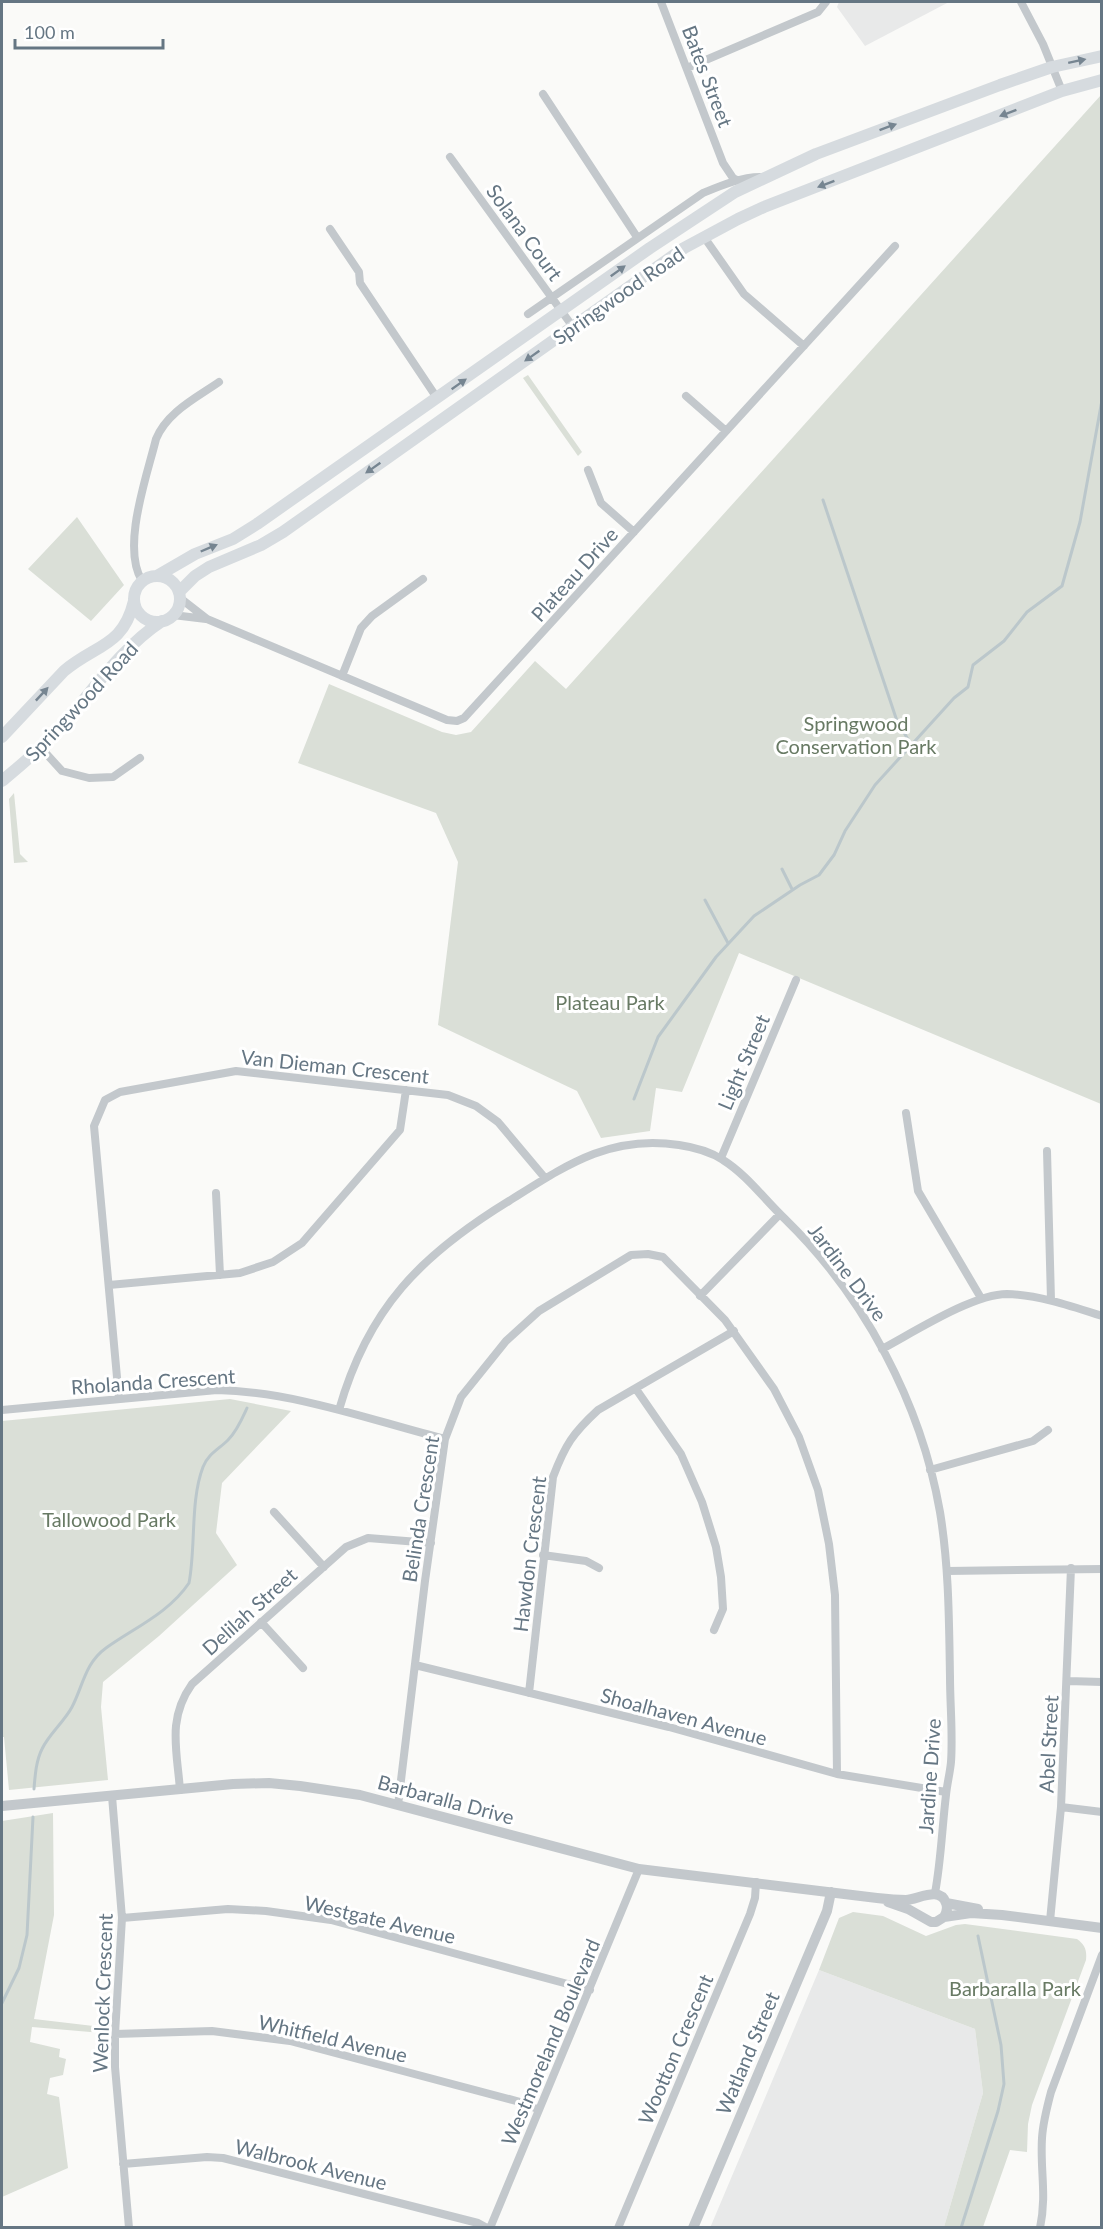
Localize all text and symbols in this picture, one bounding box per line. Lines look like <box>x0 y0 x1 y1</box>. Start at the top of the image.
scale bar <box>15 12 164 50</box>
text: 100 m <box>24 21 75 43</box>
street label: Bates Street <box>678 22 738 130</box>
one-way arrow <box>1067 56 1086 65</box>
one-way arrow <box>999 109 1017 119</box>
one-way arrow <box>879 122 897 132</box>
street label: Solana Court <box>482 179 568 285</box>
one-way arrow <box>817 179 835 189</box>
street label: Springwood Road <box>548 241 688 349</box>
one-way arrow <box>609 265 625 277</box>
one-way arrow <box>525 350 541 362</box>
one-way arrow <box>450 378 466 390</box>
one-way arrow <box>365 462 381 473</box>
street label: Plateau Drive <box>526 522 622 626</box>
one-way arrow <box>200 543 218 553</box>
street label: Springwood Road <box>20 636 142 766</box>
one-way arrow <box>35 687 49 702</box>
park label: Springwood Conservation Park <box>775 711 937 758</box>
park label: Plateau Park <box>555 990 666 1014</box>
street label: Light Street <box>712 1011 774 1113</box>
street label: Van Dieman Crescent <box>240 1044 430 1088</box>
street label: Jardine Drive <box>804 1219 892 1325</box>
street label: Rholanda Crescent <box>70 1363 236 1399</box>
street label: Belinda Crescent <box>397 1434 443 1584</box>
street label: Hawdon Crescent <box>508 1475 550 1633</box>
park label: Tallowood Park <box>42 1507 177 1531</box>
street label: Delilah Street <box>197 1562 301 1660</box>
street label: Shoalhaven Avenue <box>598 1682 770 1750</box>
street label: Abel Street <box>1033 1695 1063 1793</box>
street label: Jardine Drive <box>913 1718 945 1834</box>
street label: Barbaralla Drive <box>375 1769 517 1829</box>
street label: Westgate Avenue <box>302 1890 458 1948</box>
street label: Wenlock Crescent <box>87 1913 117 2073</box>
street label: Westmoreland Boulevard <box>496 1935 604 2149</box>
street label: Wootton Crescent <box>633 1970 717 2128</box>
park label: Barbaralla Park <box>949 1976 1082 2000</box>
street label: Watland Street <box>710 1988 784 2118</box>
street label: Whitfield Avenue <box>256 2009 410 2067</box>
street label: Walbrook Avenue <box>233 2134 389 2194</box>

